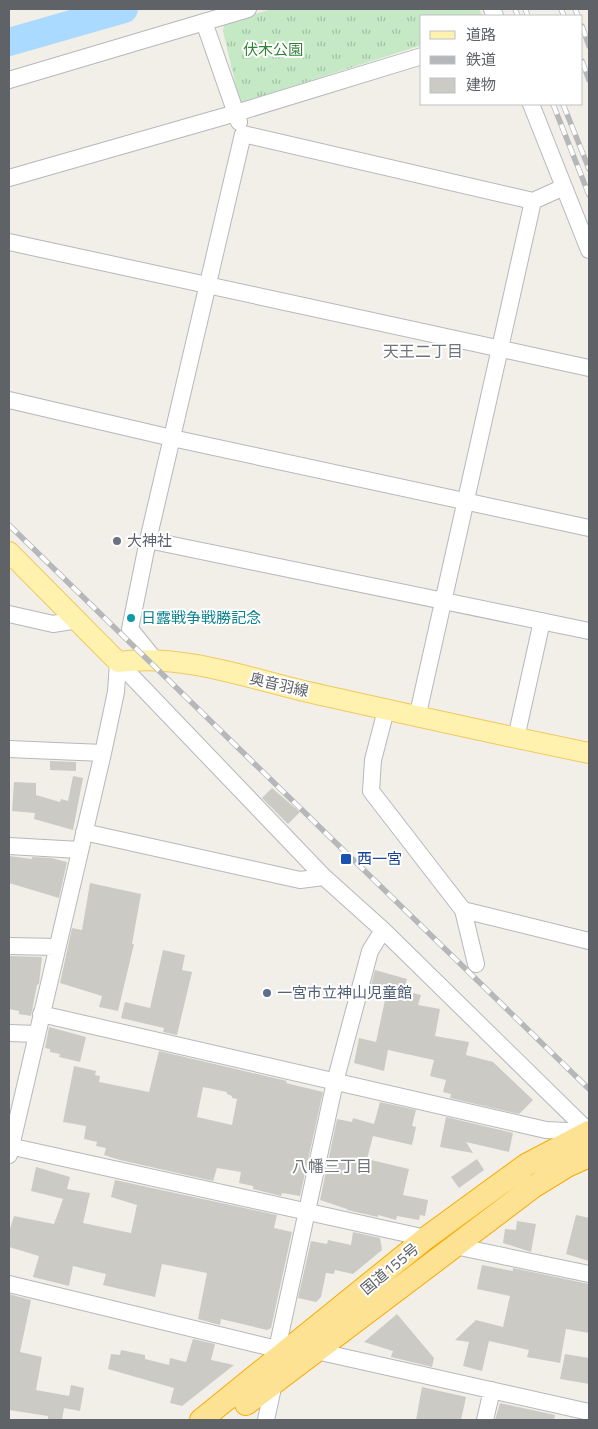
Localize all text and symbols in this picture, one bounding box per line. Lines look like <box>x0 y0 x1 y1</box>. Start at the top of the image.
legend <box>420 15 583 105</box>
text: 道路 <box>466 23 496 46</box>
park label: 伏木公園 <box>243 38 303 61</box>
text: 鉄道 <box>466 48 496 71</box>
text: 建物 <box>466 73 496 96</box>
district label: 天王二丁目 <box>383 339 463 363</box>
place label: 大神社 <box>127 529 172 552</box>
marker: 大神社 <box>111 535 123 547</box>
place label: 日露戦争戦勝記念 <box>141 606 261 629</box>
marker: 日露戦争戦勝記念 <box>125 612 137 624</box>
street label: 奥音羽線 <box>247 667 311 702</box>
place label: 西一宮 <box>357 847 402 870</box>
marker: 西一宮 <box>339 852 353 866</box>
place label: 一宮市立神山児童館 <box>277 981 412 1004</box>
marker: 一宮市立神山児童館 <box>261 987 273 999</box>
district label: 八幡三丁目 <box>292 1154 372 1178</box>
street label: 国道155号 <box>355 1237 424 1300</box>

